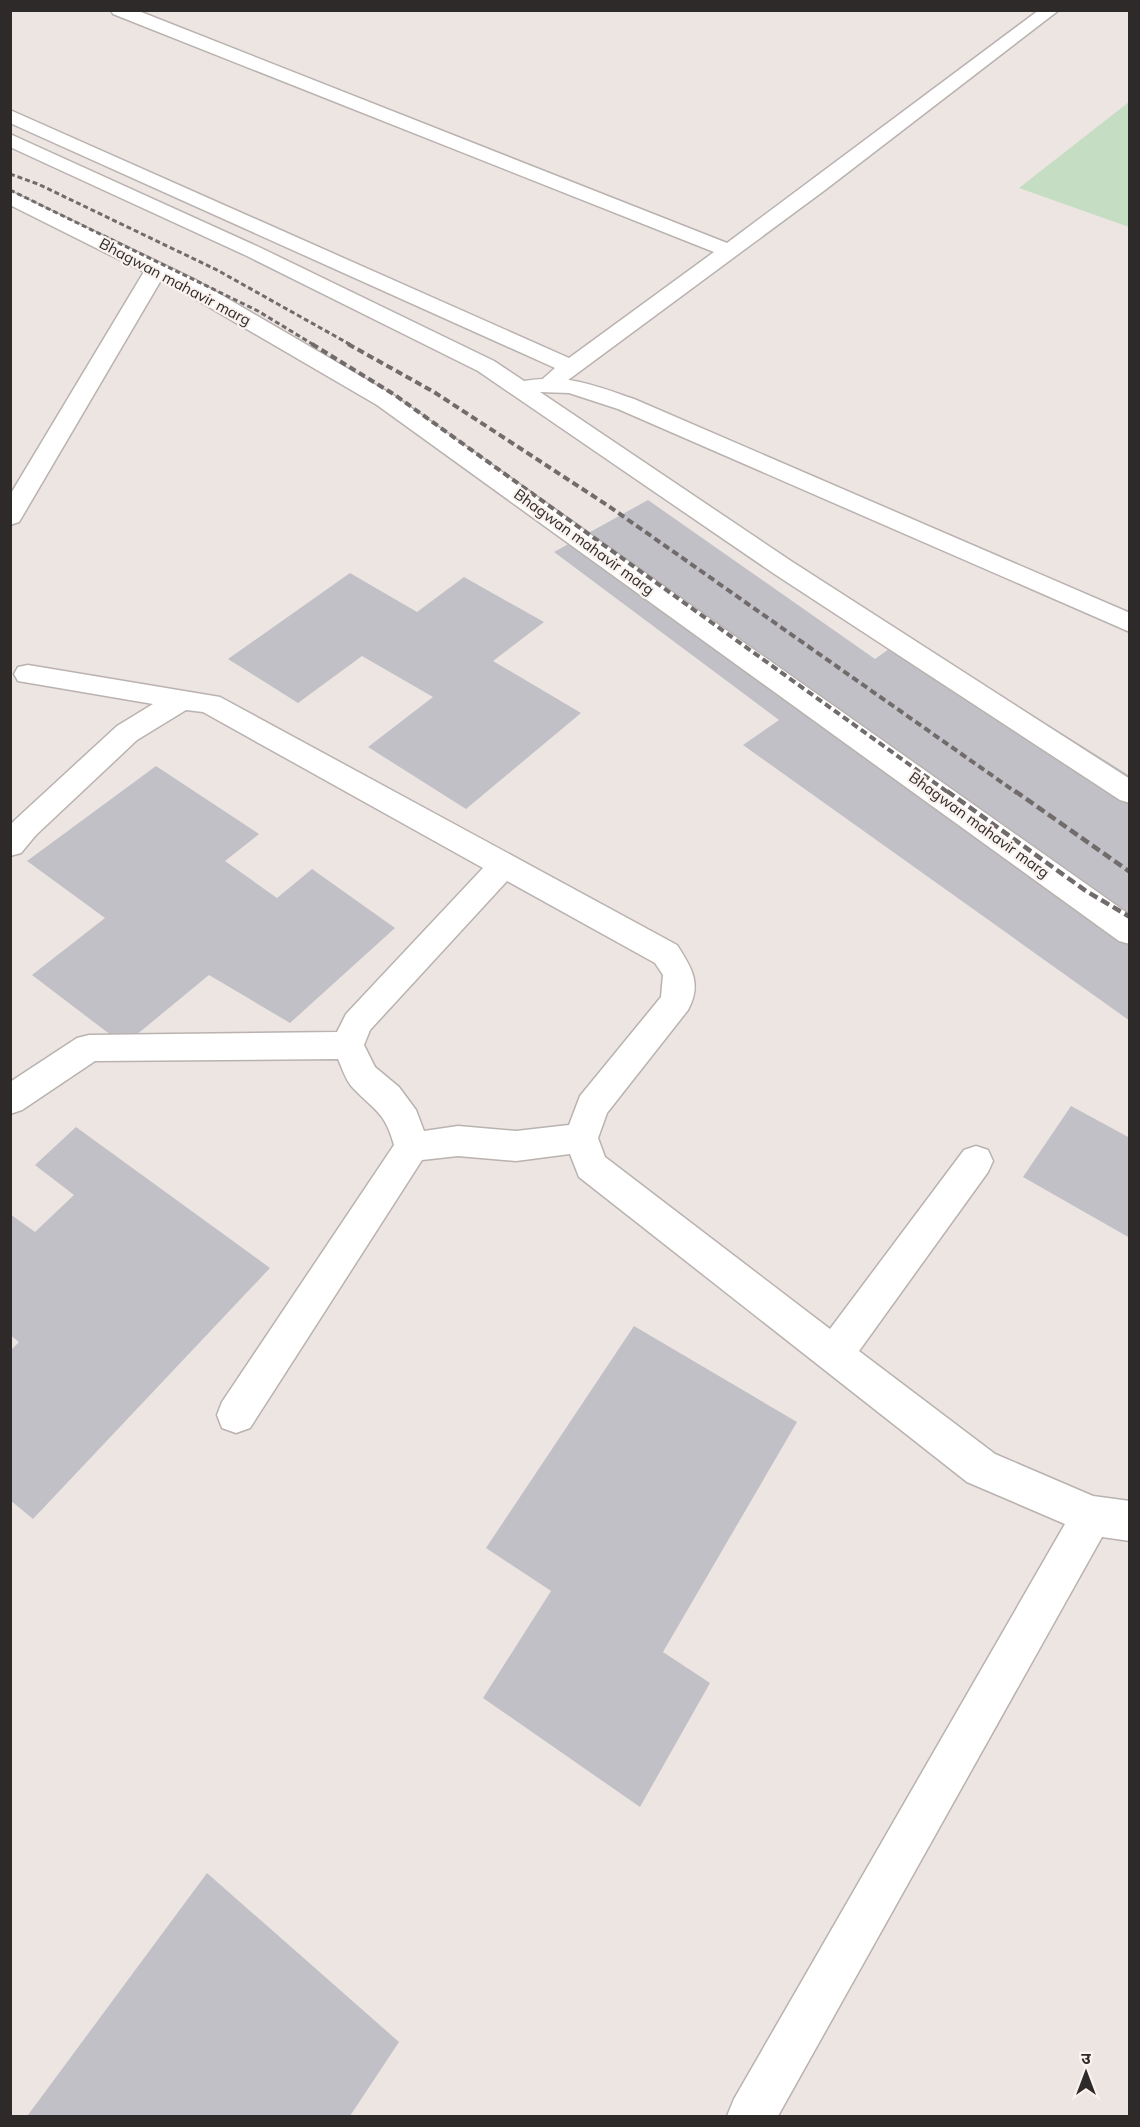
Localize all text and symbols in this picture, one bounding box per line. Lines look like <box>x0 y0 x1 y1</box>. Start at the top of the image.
street label: Bhagwan mahavir marg <box>96 234 254 330</box>
street label: Bhagwan mahavir marg <box>510 484 658 599</box>
street label: Bhagwan mahavir marg <box>905 767 1053 882</box>
north arrow <box>1056 2043 1116 2103</box>
text: उ <box>1081 2048 1091 2068</box>

